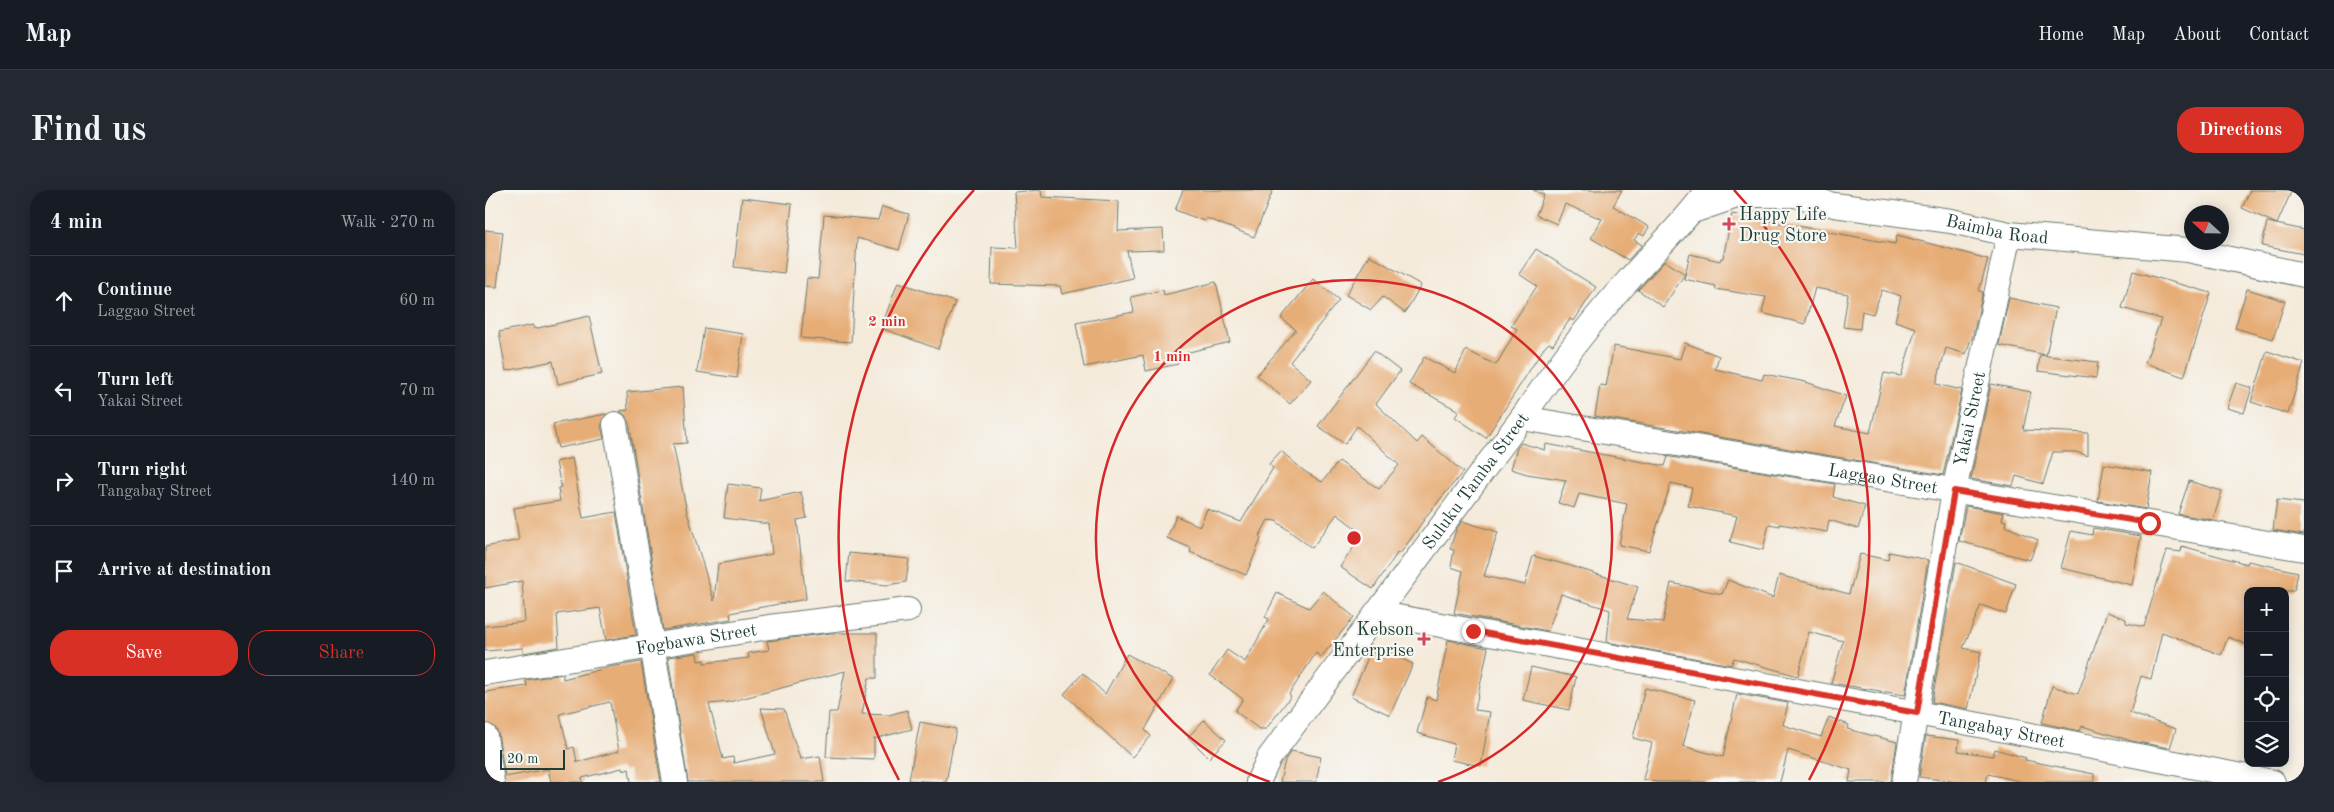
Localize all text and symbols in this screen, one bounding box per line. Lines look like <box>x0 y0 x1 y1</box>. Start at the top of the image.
text: Map <box>25 23 72 47</box>
text: Home <box>2038 26 2084 44</box>
text: Map <box>2112 26 2145 44</box>
text: About <box>2173 26 2221 44</box>
text: Contact <box>2249 26 2309 44</box>
button: Directions <box>2177 107 2304 153</box>
text: Find us <box>30 113 146 148</box>
north arrow <box>2184 205 2229 250</box>
place label: Happy Life Drug Store <box>1739 206 1827 245</box>
text: 4 min <box>50 212 103 233</box>
street label: Baimba Road <box>1944 212 2049 247</box>
text: Walk · 270 m <box>340 215 435 231</box>
marker: Happy Life Drug Store <box>1723 218 1735 230</box>
text: Continue <box>97 281 172 300</box>
icon: ahead <box>50 287 78 315</box>
text: 60 m <box>399 293 435 309</box>
text: Laggao Street <box>97 304 196 320</box>
text: 2 min <box>868 315 906 330</box>
text: 1 min <box>1153 350 1191 365</box>
street label: Yakai Street <box>1951 370 1989 468</box>
text: Turn left <box>97 371 174 390</box>
icon: left <box>50 377 78 405</box>
text: 70 m <box>399 383 435 399</box>
text: Yakai Street <box>97 394 183 410</box>
street label: Suluku Tamba Street <box>1420 410 1533 553</box>
text: Turn right <box>97 461 187 480</box>
street label: Laggao Street <box>1827 461 1939 498</box>
icon: right <box>50 467 78 495</box>
text: 140 m <box>390 473 435 489</box>
text: Tangabay Street <box>97 484 212 500</box>
route start <box>2138 512 2161 535</box>
centre of rings <box>1345 529 1363 547</box>
icon: arrive <box>50 557 78 585</box>
text: Arrive at destination <box>97 561 271 580</box>
map controls <box>2244 587 2289 767</box>
button: + <box>2244 587 2289 632</box>
route end <box>1462 620 1485 643</box>
street label: Fogbawa Street <box>635 621 758 658</box>
place label: Kebson Enterprise <box>1332 621 1414 660</box>
button: Save <box>50 630 238 676</box>
button: Share <box>248 630 435 676</box>
button: − <box>2244 632 2289 677</box>
marker: Kebson Enterprise <box>1418 633 1430 645</box>
button: locate <box>2244 677 2289 722</box>
street label: Tangabay Street <box>1936 709 2066 751</box>
button: layers <box>2244 722 2289 767</box>
scale bar <box>500 747 565 770</box>
text: 20 m <box>507 752 538 766</box>

